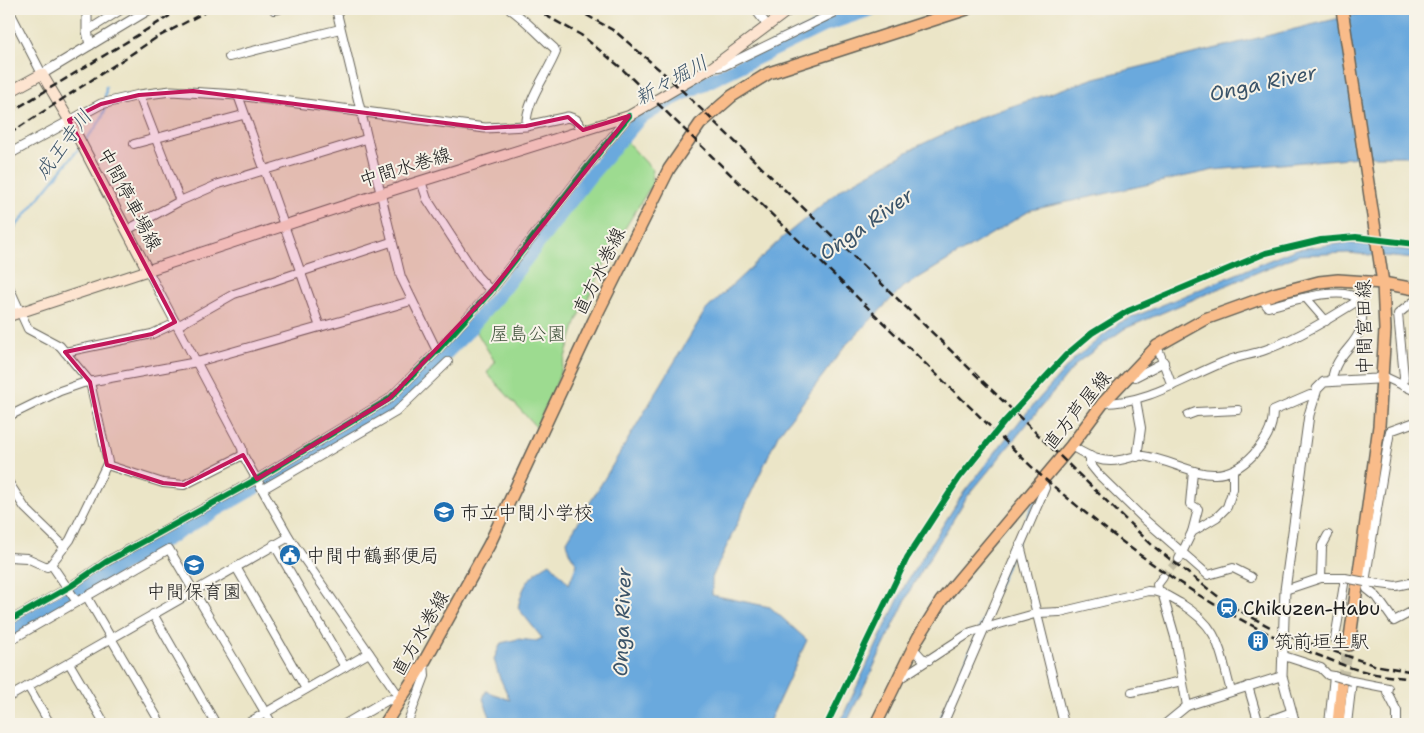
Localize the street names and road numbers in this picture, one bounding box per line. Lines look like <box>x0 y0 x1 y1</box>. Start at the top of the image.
street label: 中間水巻線 <box>356 141 454 193</box>
street label: 中間停車場線 <box>92 143 168 255</box>
street label: 直方水巻線 <box>567 223 631 319</box>
street label: 中間宮田線 <box>1351 279 1377 375</box>
street label: 直方芦屋線 <box>1037 365 1117 455</box>
street label: 直方水巻線 <box>385 586 455 680</box>

